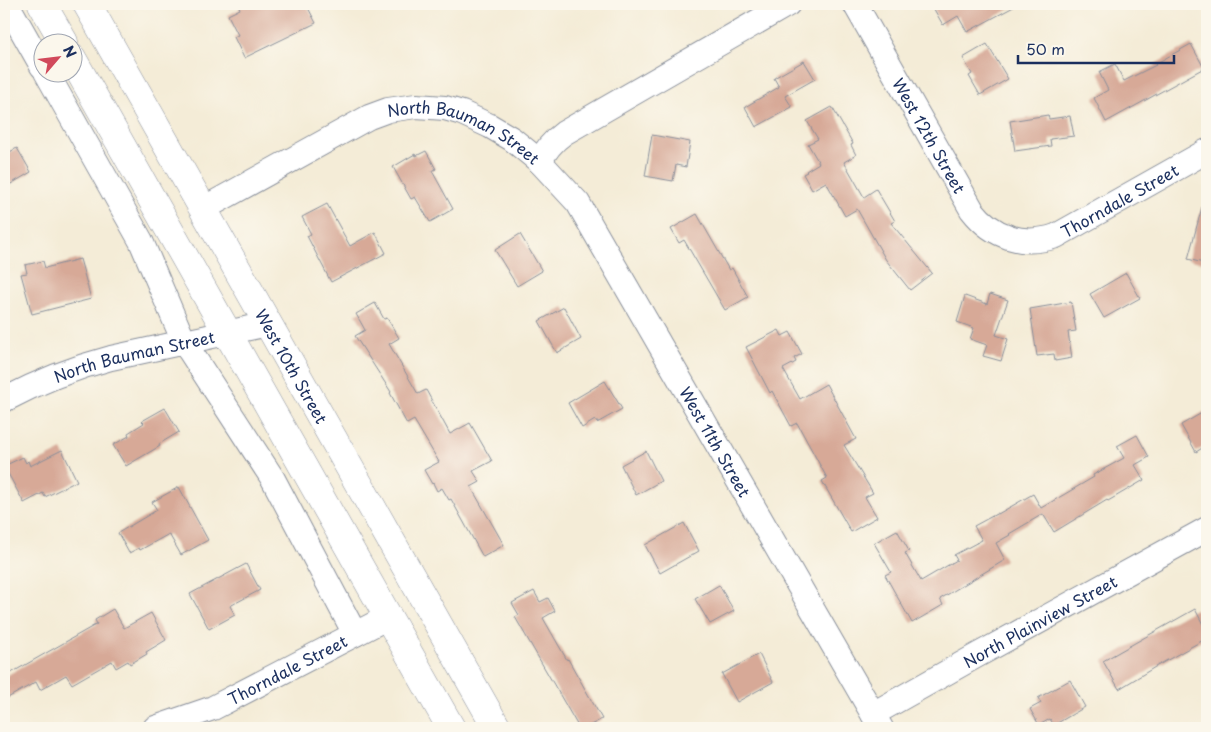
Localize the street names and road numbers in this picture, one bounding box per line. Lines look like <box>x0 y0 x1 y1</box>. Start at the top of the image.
street label: West 12th Street <box>887 73 972 198</box>
street label: North Bauman Street <box>386 94 545 169</box>
street label: Thorndale Street <box>1056 157 1183 243</box>
street label: West 10th Street <box>250 304 334 428</box>
street label: North Bauman Street <box>50 324 217 388</box>
street label: West 11th Street <box>674 382 757 502</box>
street label: North Plainview Street <box>958 569 1121 673</box>
street label: Thorndale Street <box>223 628 351 710</box>

